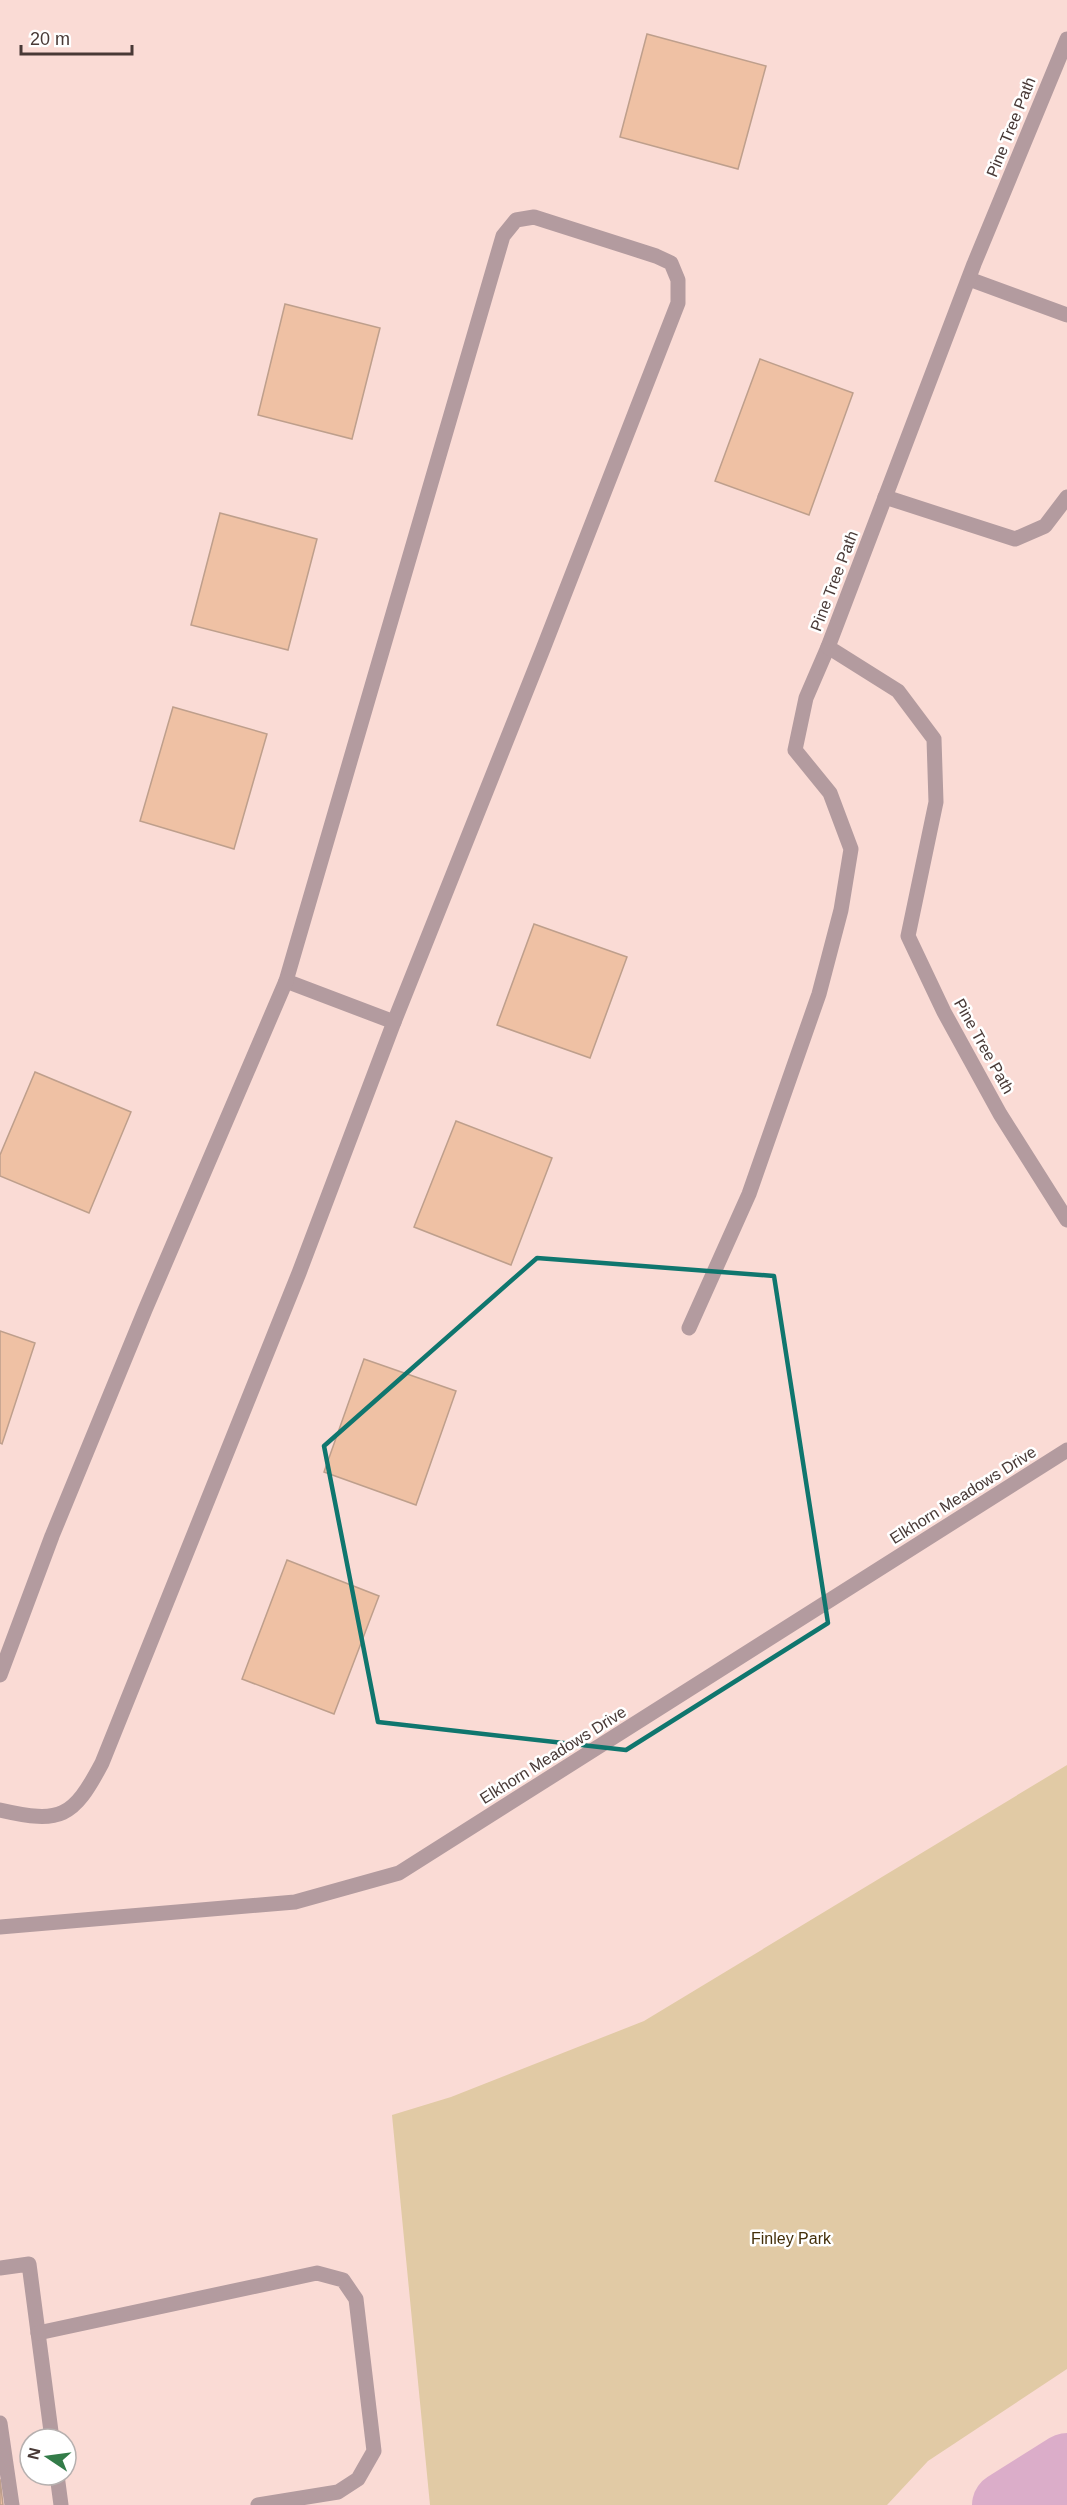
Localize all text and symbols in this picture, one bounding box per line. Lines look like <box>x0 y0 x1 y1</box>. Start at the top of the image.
scale bar <box>21 18 132 56</box>
text: 20 m <box>30 29 70 49</box>
street label: Pine Tree Path <box>983 75 1039 179</box>
street label: Pine Tree Path <box>807 529 861 633</box>
street label: Pine Tree Path <box>951 996 1017 1096</box>
street label: Elkhorn Meadows Drive <box>887 1443 1039 1547</box>
street label: Elkhorn Meadows Drive <box>477 1703 629 1807</box>
park label: Finley Park <box>751 2230 832 2247</box>
north arrow <box>18 2427 78 2487</box>
text: N <box>24 2446 43 2461</box>

